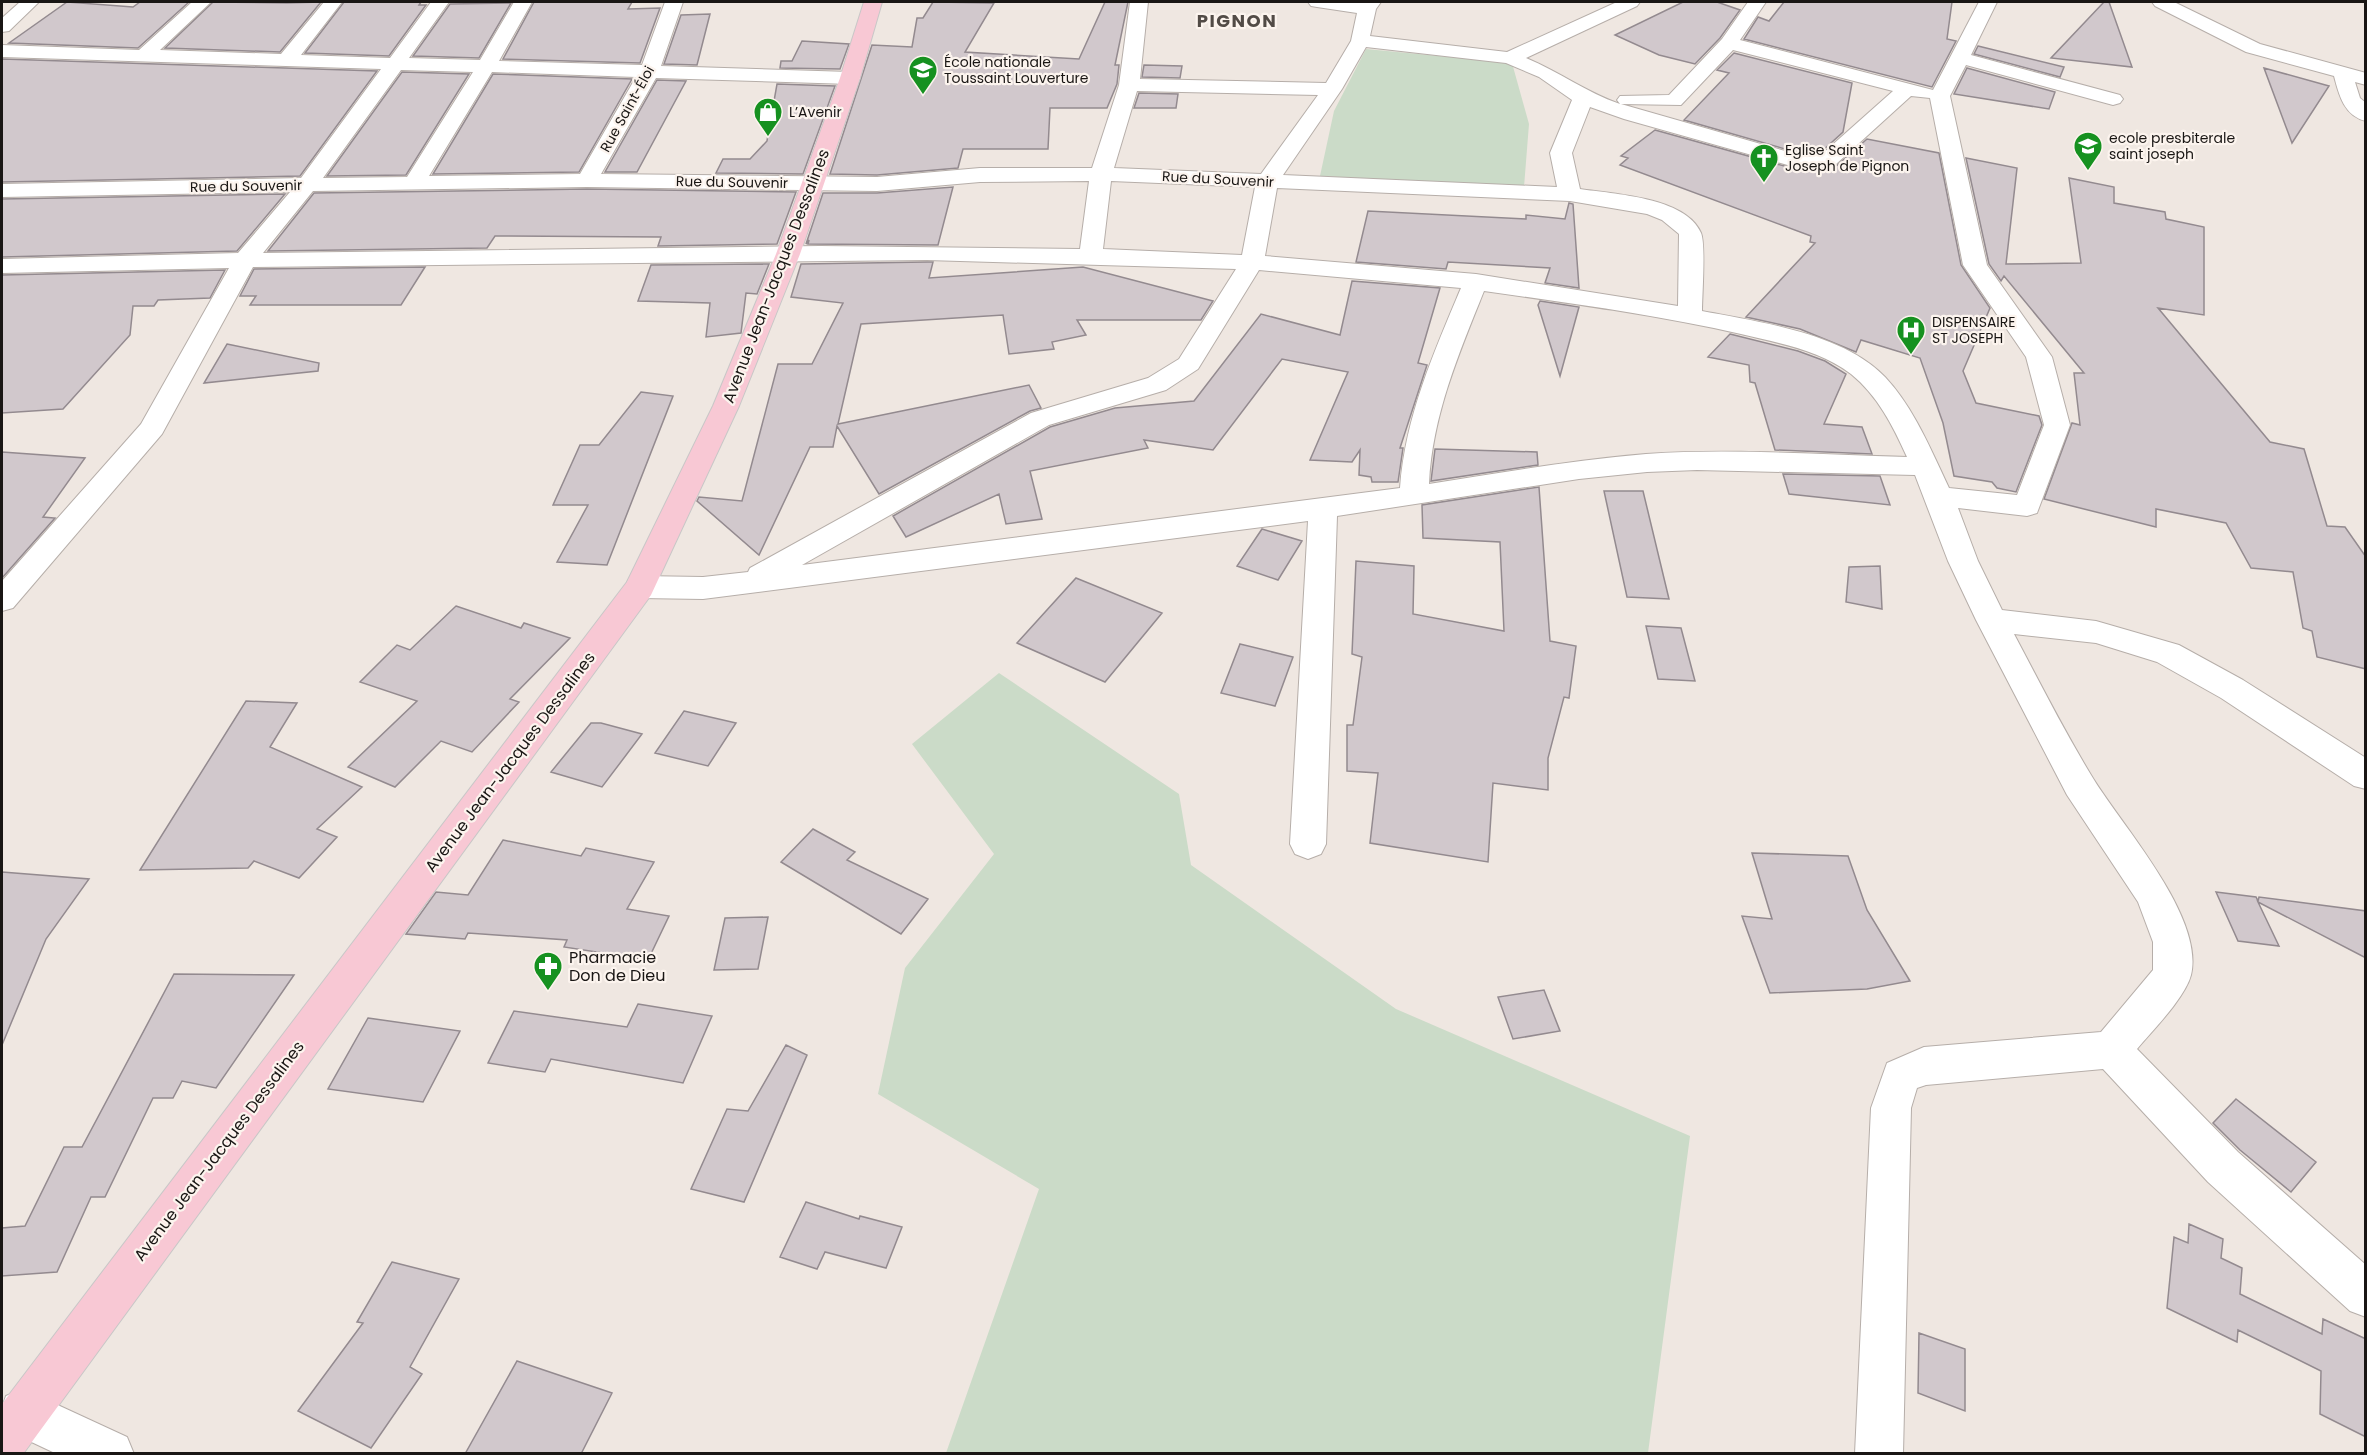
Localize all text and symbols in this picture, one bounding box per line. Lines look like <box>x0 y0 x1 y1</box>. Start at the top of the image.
district label: PIGNON <box>1197 8 1277 33</box>
place label: École nationale Toussaint Louverture <box>944 52 1089 88</box>
school or university icon: École nationale Toussaint Louverture <box>907 54 939 96</box>
street label: Rue Saint-Éloi <box>595 62 659 156</box>
shop icon: L’Avenir <box>752 96 784 138</box>
place label: L’Avenir <box>789 102 842 122</box>
place label: ecole presbiterale saint joseph <box>2109 128 2235 164</box>
school or university icon: ecole presbiterale saint joseph <box>2072 130 2104 172</box>
place label: Eglise Saint Joseph de Pignon <box>1785 140 1909 176</box>
church icon: Eglise Saint Joseph de Pignon <box>1748 142 1780 184</box>
street label: Avenue Jean-Jacques Dessalines <box>717 146 835 406</box>
street label: Rue du Souvenir <box>1161 166 1275 192</box>
street label: Rue du Souvenir <box>676 171 788 193</box>
street label: Rue du Souvenir <box>190 175 302 197</box>
place label: DISPENSAIRE ST JOSEPH <box>1932 312 2015 348</box>
hospital icon: DISPENSAIRE ST JOSEPH <box>1895 314 1927 356</box>
street label: Avenue Jean-Jacques Dessalines <box>419 647 601 877</box>
place label: Pharmacie Don de Dieu <box>569 946 665 987</box>
pharmacy icon: Pharmacie Don de Dieu <box>532 950 564 992</box>
street label: Avenue Jean-Jacques Dessalines <box>128 1036 310 1266</box>

